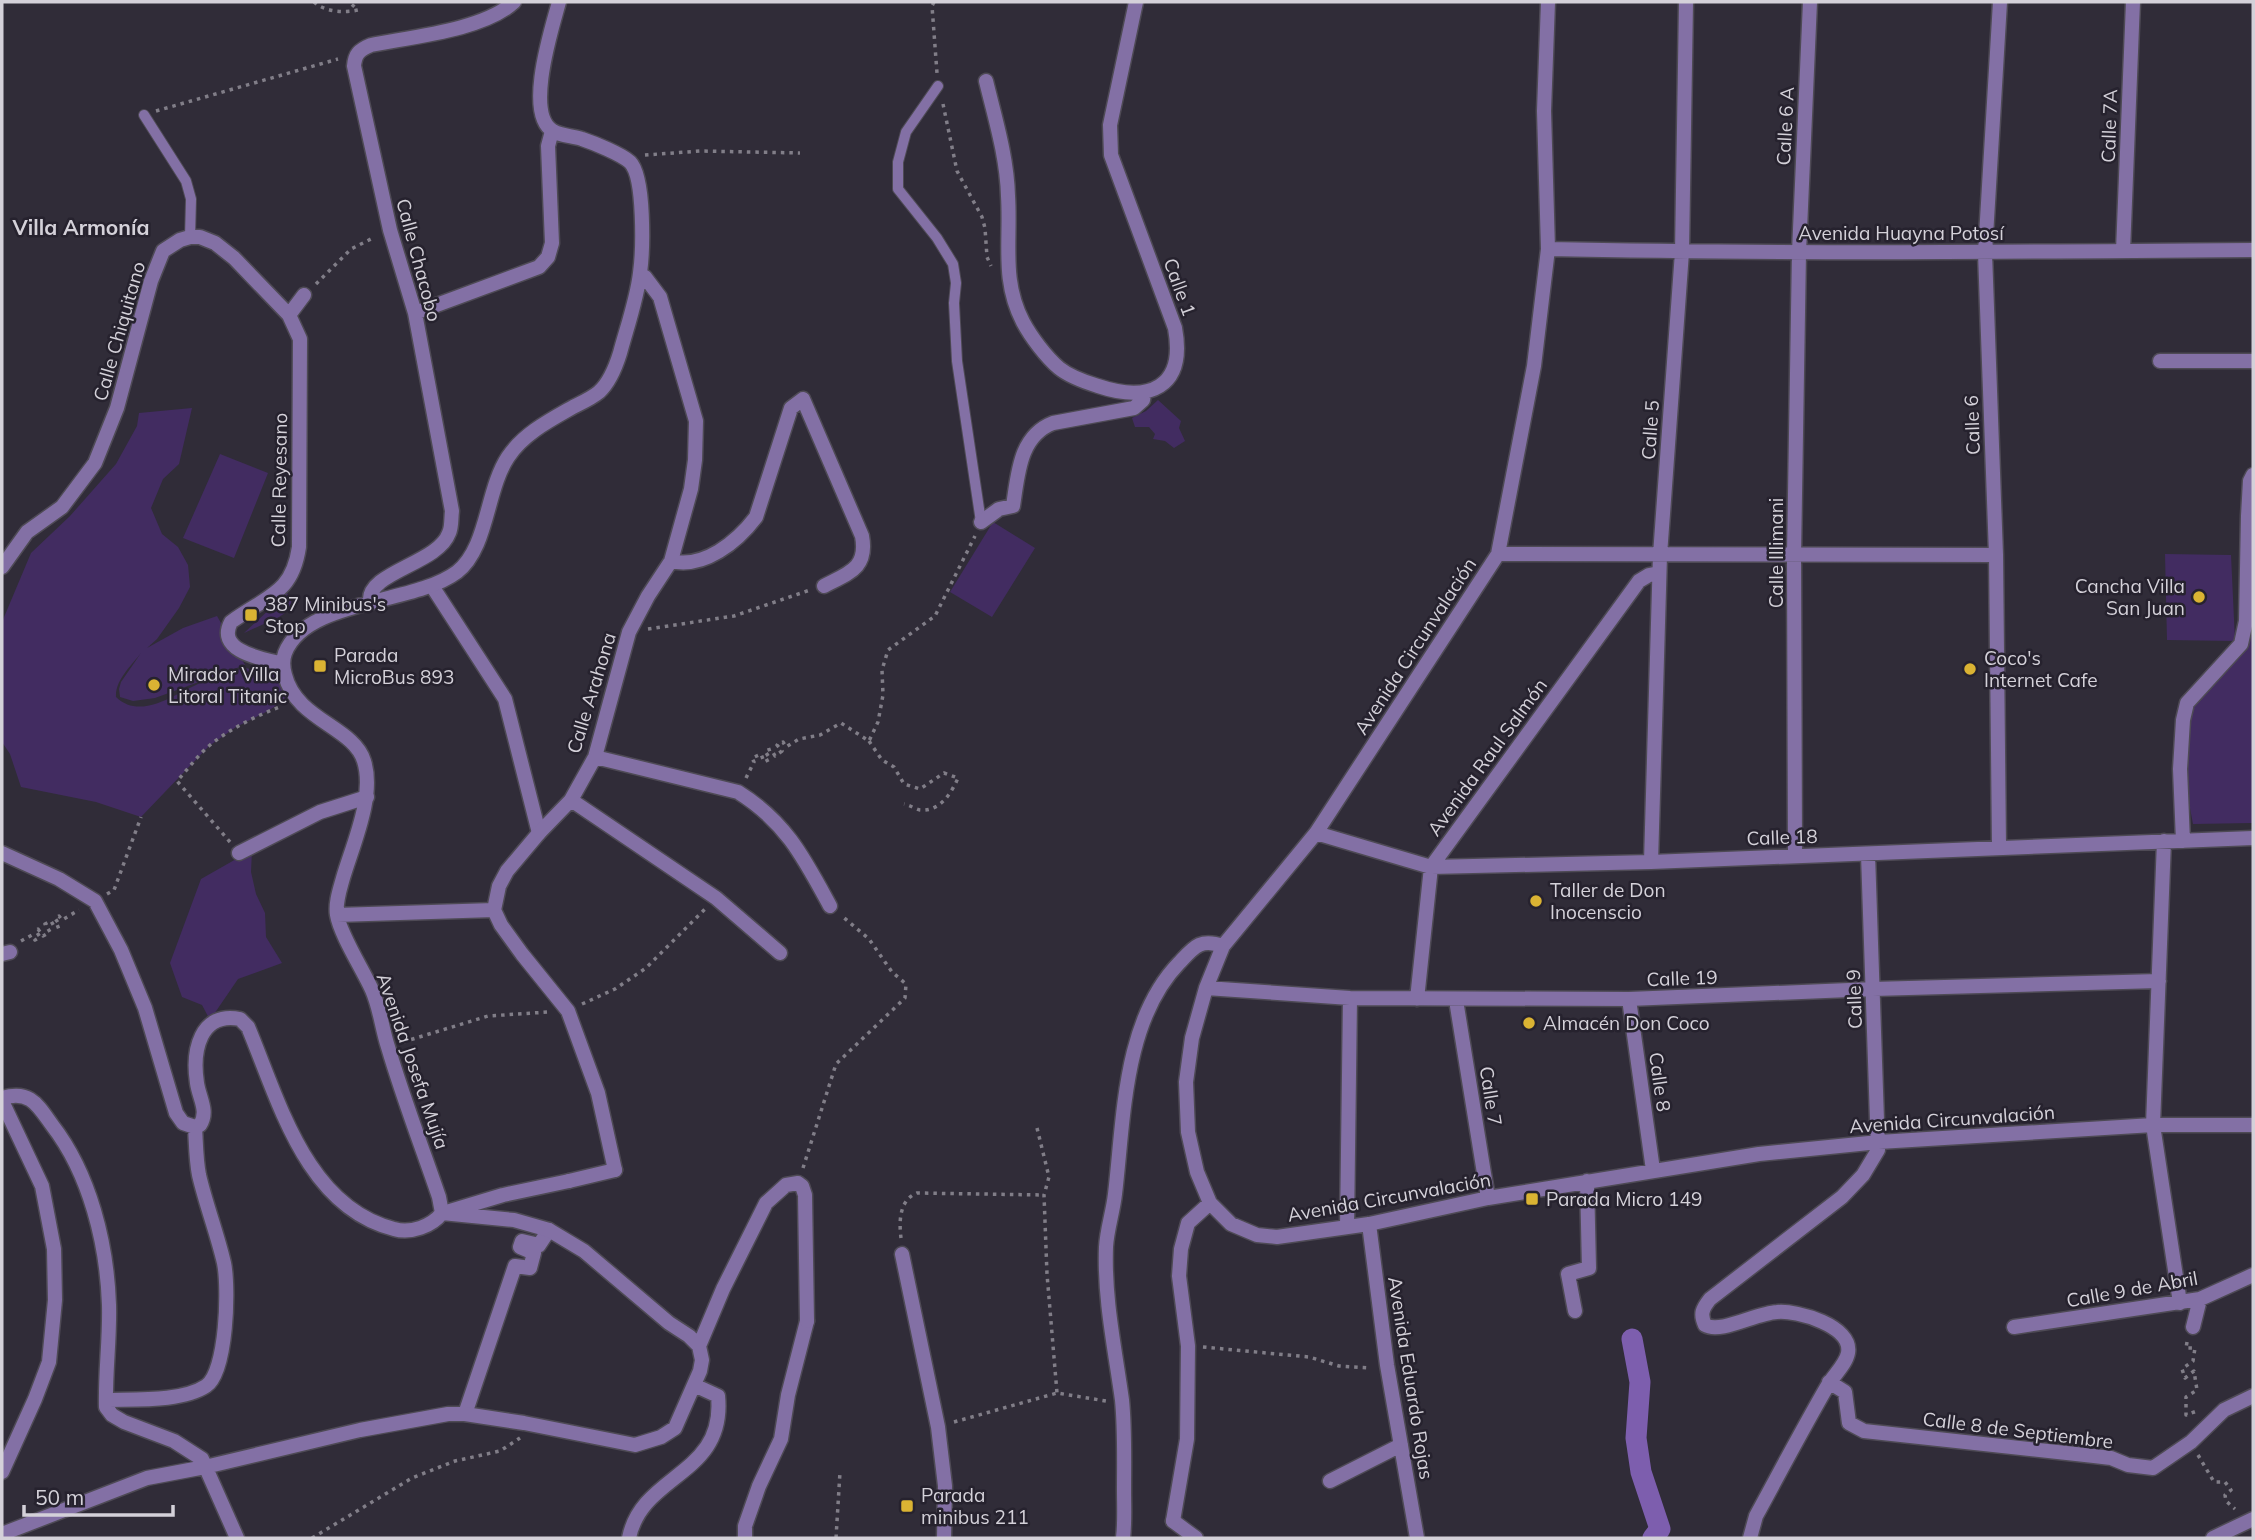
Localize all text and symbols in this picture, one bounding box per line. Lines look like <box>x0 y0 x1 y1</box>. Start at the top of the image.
street label: Calle 6 A <box>1771 86 1799 166</box>
street label: Calle 7A <box>2096 89 2122 163</box>
street label: Calle Chacobo <box>391 196 447 324</box>
district label: Villa Armonía <box>12 214 149 240</box>
street label: Avenida Huayna Potosí <box>1798 221 2005 245</box>
street label: Calle 1 <box>1158 255 1202 319</box>
street label: Calle Chiquitano <box>88 258 150 404</box>
street label: Calle 6 <box>1959 395 1985 455</box>
street label: Calle 5 <box>1636 399 1664 461</box>
street label: Calle Reyesano <box>266 412 292 548</box>
street label: Calle Illimani <box>1764 498 1788 608</box>
street label: Avenida Circunvalación <box>1349 553 1481 739</box>
place label: Cancha Villa San Juan <box>2075 574 2185 620</box>
marker: Cancha Villa San Juan <box>2191 589 2207 605</box>
place label: 387 Minibus's Stop <box>265 592 386 638</box>
marker: 387 Minibus's Stop <box>243 607 259 623</box>
street label: Calle Arahona <box>561 630 621 756</box>
place label: Parada MicroBus 893 <box>334 643 454 689</box>
place label: Coco's Internet Cafe <box>1984 646 2098 692</box>
marker: Parada MicroBus 893 <box>312 658 328 674</box>
marker: Coco's Internet Cafe <box>1962 661 1978 677</box>
place label: Mirador Villa Litoral Titanic <box>168 662 287 708</box>
street label: Avenida Raul Salmón <box>1422 674 1552 840</box>
marker: Mirador Villa Litoral Titanic <box>146 677 162 693</box>
street label: Calle 18 <box>1746 824 1818 850</box>
place label: Taller de Don Inocenscio <box>1550 878 1666 924</box>
marker: Taller de Don Inocenscio <box>1528 893 1544 909</box>
street label: Calle 19 <box>1646 965 1718 991</box>
street label: Calle 9 <box>1841 969 1867 1029</box>
street label: Avenida Josefa Mujía <box>372 970 454 1152</box>
place label: Almacén Don Coco <box>1543 1011 1710 1035</box>
marker: Almacén Don Coco <box>1521 1015 1537 1031</box>
street label: Calle 8 <box>1644 1051 1676 1113</box>
street label: Calle 7 <box>1474 1065 1508 1127</box>
street label: Avenida Circunvalación <box>1848 1100 2056 1138</box>
street label: Avenida Circunvalación <box>1285 1167 1493 1227</box>
place label: Parada Micro 149 <box>1546 1187 1702 1211</box>
marker: Parada Micro 149 <box>1524 1191 1540 1207</box>
street label: Calle 9 de Abril <box>2065 1266 2199 1312</box>
street label: Avenida Eduardo Rojas <box>1383 1275 1439 1481</box>
street label: Calle 8 de Septiembre <box>1921 1406 2115 1454</box>
scale bar <box>24 1474 173 1518</box>
place label: Parada minibus 211 <box>921 1483 1029 1529</box>
text: 50 m <box>35 1484 84 1510</box>
marker: Parada minibus 211 <box>899 1498 915 1514</box>

